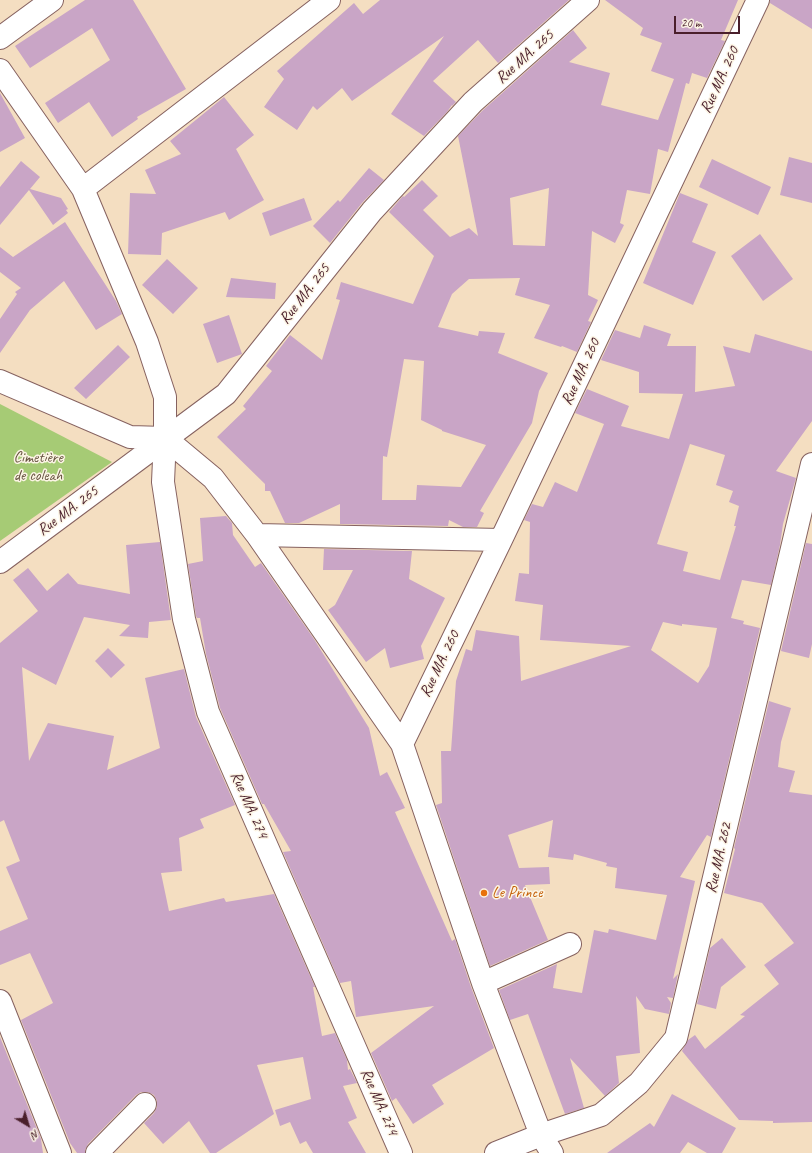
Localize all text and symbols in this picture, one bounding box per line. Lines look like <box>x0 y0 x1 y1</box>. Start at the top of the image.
scale bar <box>676 8 742 34</box>
text: 20 m <box>681 15 701 31</box>
street label: Rue MA. 265 <box>492 26 558 88</box>
street label: Rue MA. 260 <box>696 44 744 116</box>
street label: Rue MA. 265 <box>275 260 335 328</box>
street label: Rue MA. 260 <box>557 336 605 408</box>
park label: Cimetière de coleah <box>13 448 63 486</box>
street label: Rue MA. 265 <box>34 482 102 540</box>
street label: Rue MA. 260 <box>416 628 464 700</box>
street label: Rue MA. 274 <box>226 769 272 841</box>
street label: Rue MA. 262 <box>702 821 736 895</box>
place label: Le Prince <box>492 883 543 903</box>
marker: Le Prince <box>479 888 489 898</box>
street label: Rue MA. 274 <box>356 1066 402 1138</box>
north arrow <box>8 1105 48 1145</box>
text: N <box>28 1127 42 1142</box>

